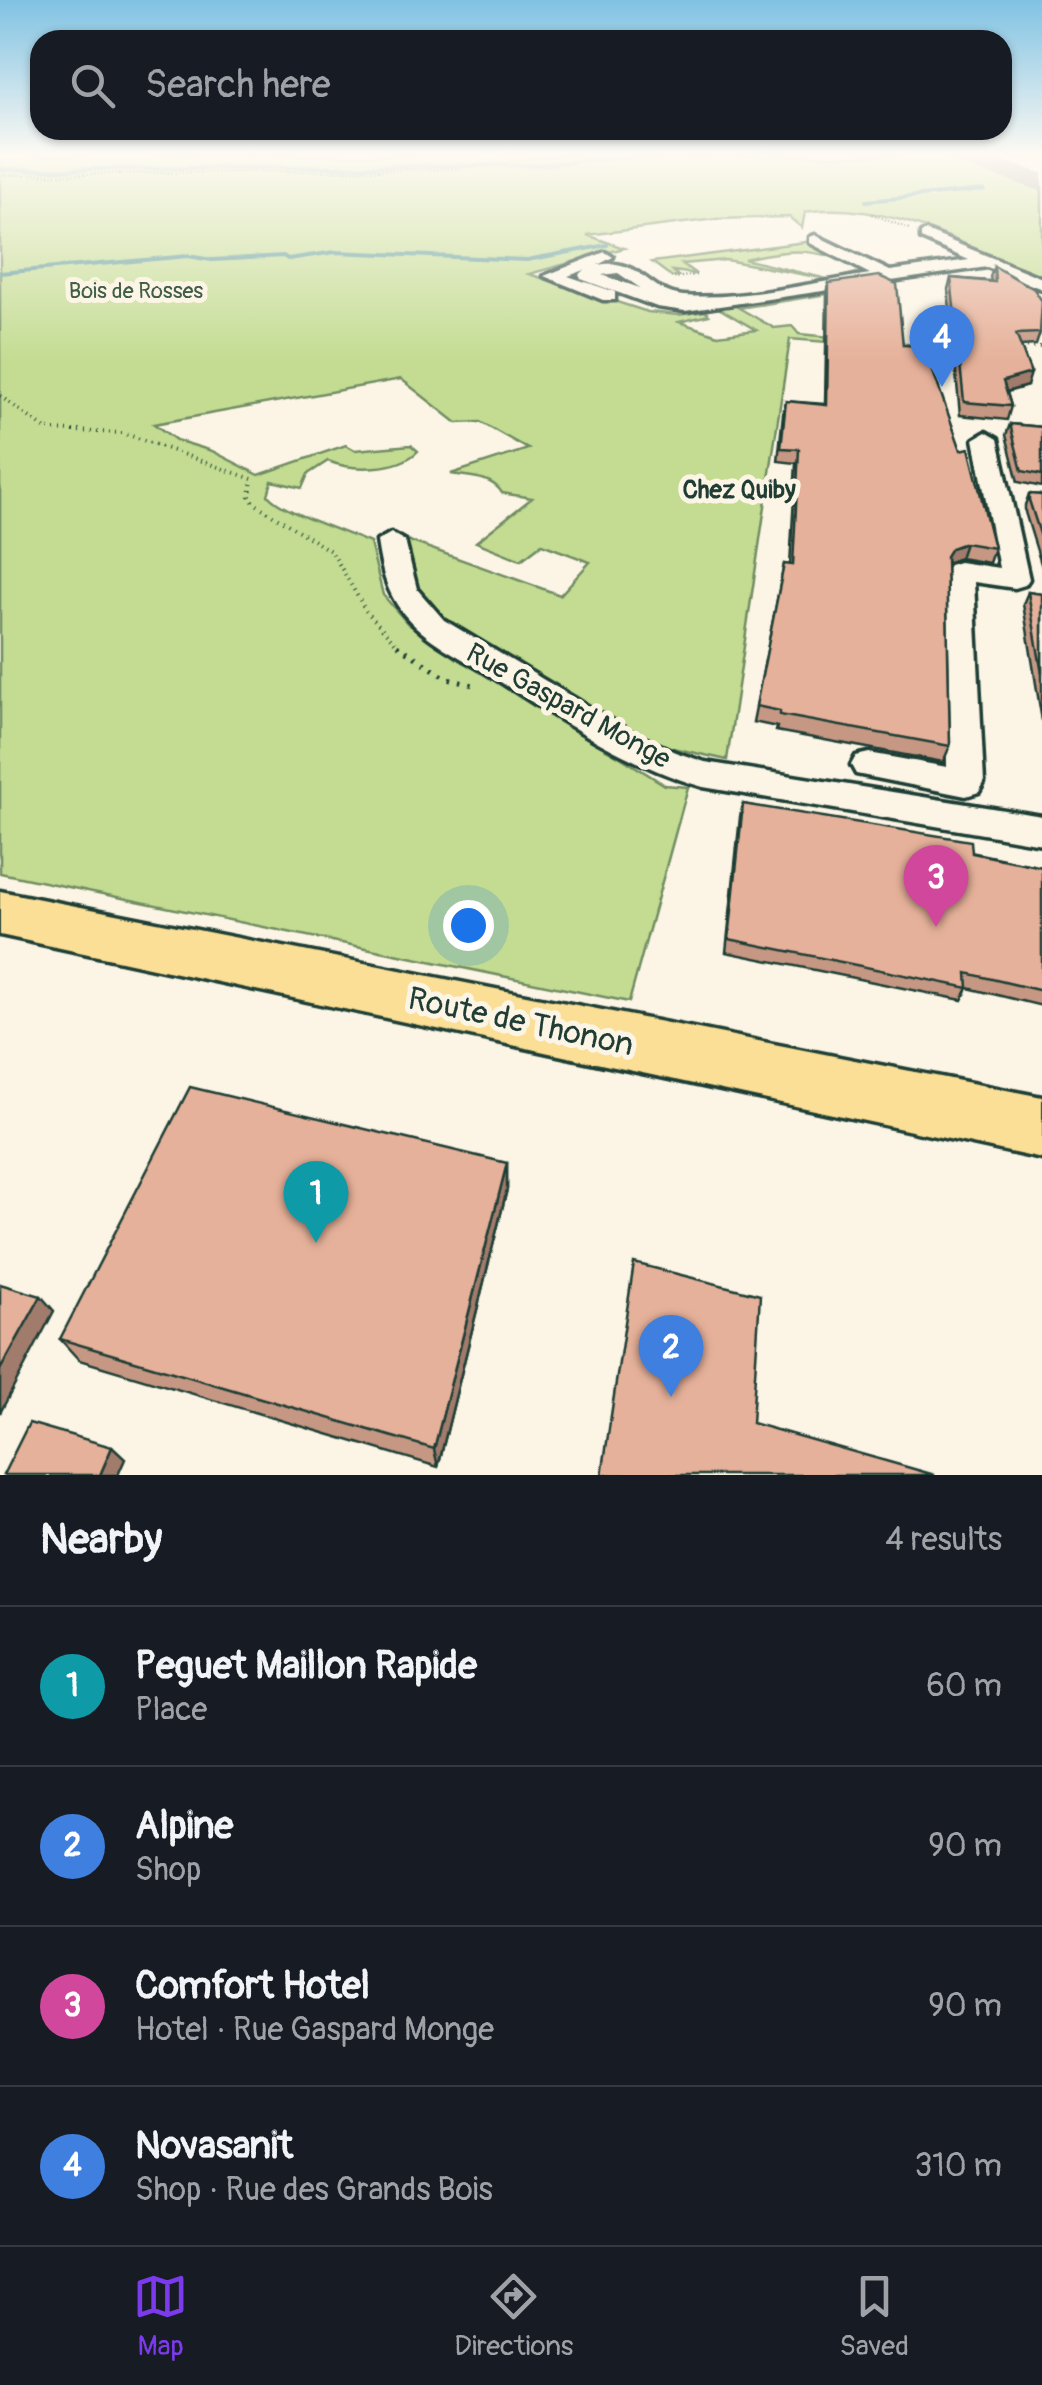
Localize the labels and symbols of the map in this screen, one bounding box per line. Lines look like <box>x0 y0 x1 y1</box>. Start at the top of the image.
park label: Bois de Rosses <box>69 277 203 305</box>
pin: 4 <box>910 304 974 387</box>
district label: Chez Quiby <box>682 475 796 506</box>
street label: Rue Gaspard Monge <box>460 636 677 777</box>
pin: 3 <box>904 844 968 927</box>
your location <box>443 900 494 951</box>
street label: Route de Thonon <box>404 979 637 1065</box>
pin: 1 <box>284 1160 348 1243</box>
pin: 2 <box>638 1314 704 1397</box>

